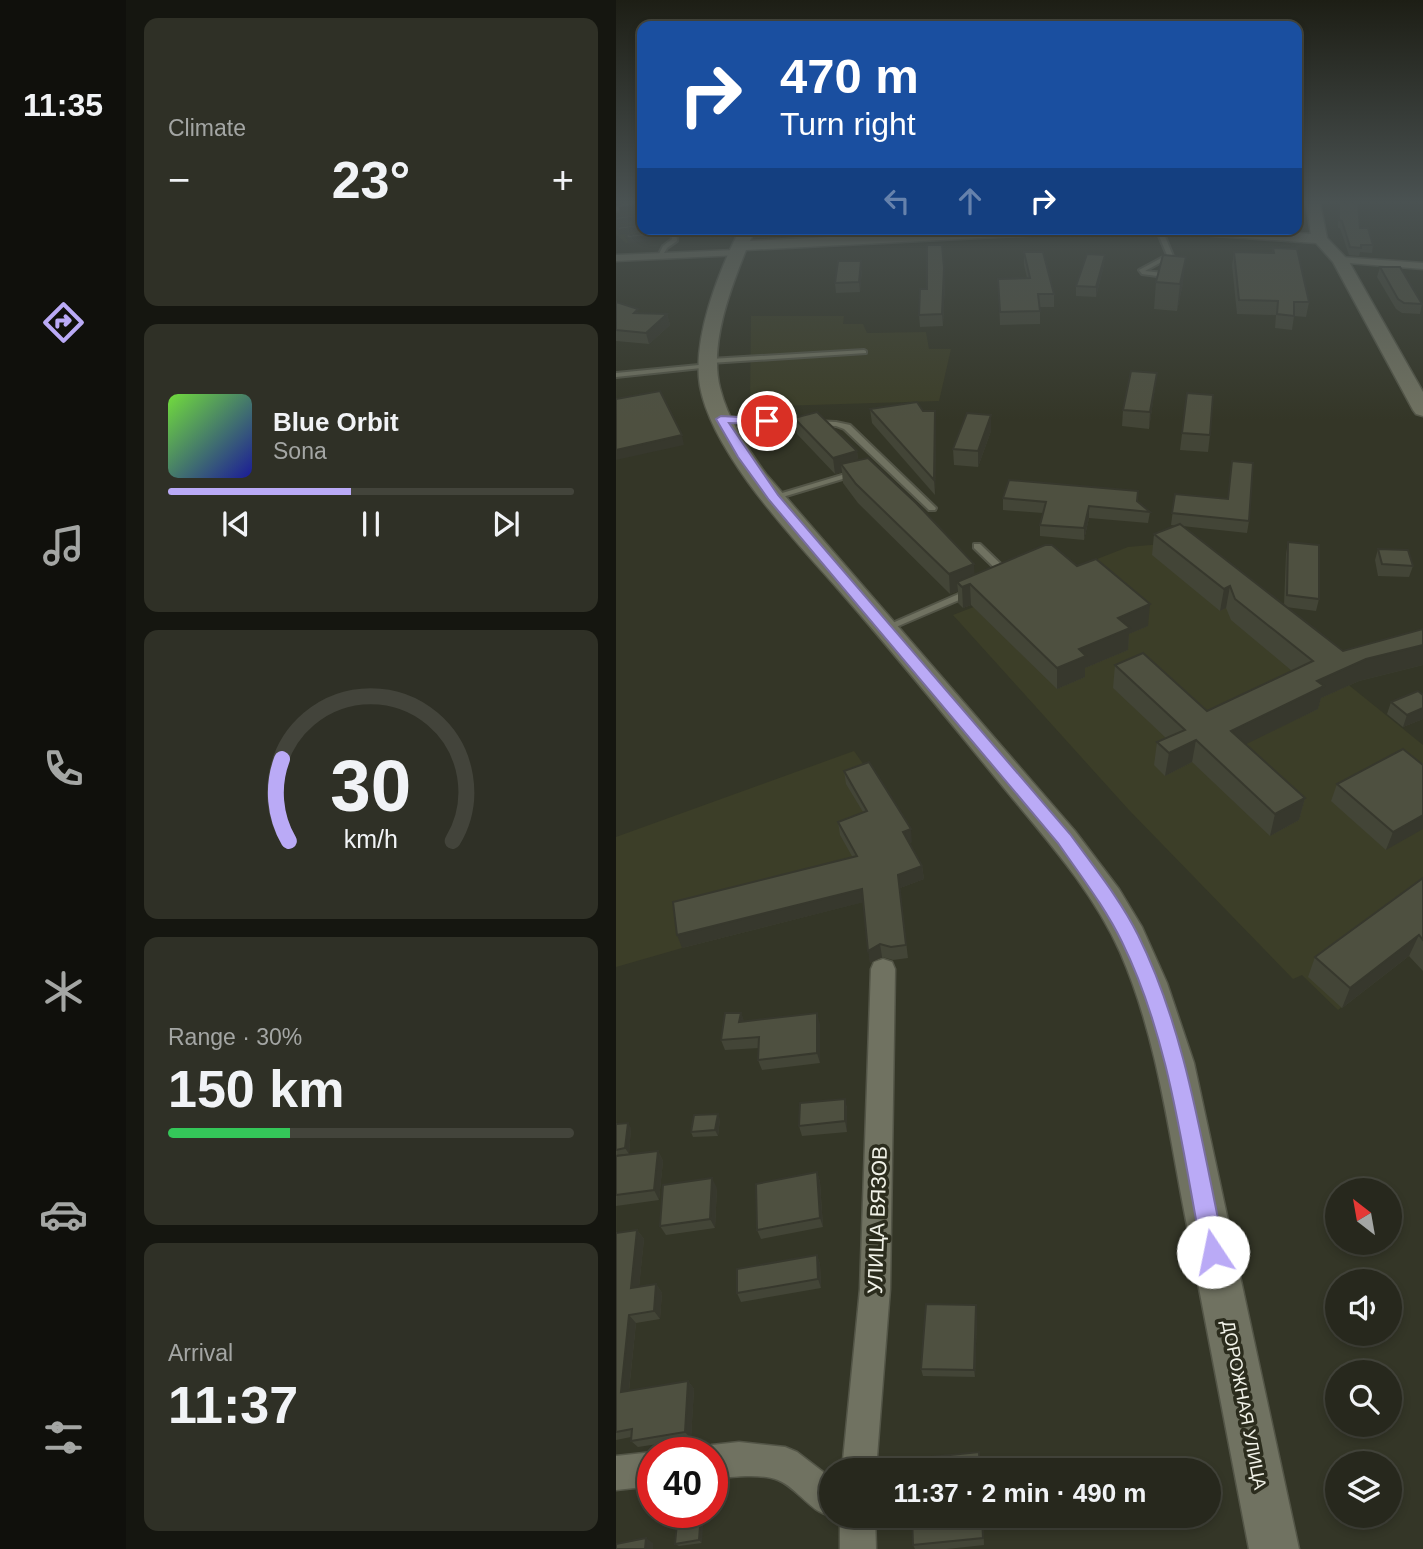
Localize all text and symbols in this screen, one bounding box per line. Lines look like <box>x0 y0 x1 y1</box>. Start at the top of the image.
icon: right <box>665 49 756 140</box>
text: 470 m <box>780 49 919 103</box>
text: 11:35 <box>23 87 103 123</box>
text: Turn right <box>780 106 916 142</box>
text: Climate <box>168 115 246 141</box>
text: 23° <box>332 151 410 209</box>
text: − <box>168 159 190 201</box>
text: + <box>552 159 574 201</box>
icon: left <box>878 182 916 220</box>
icon: ahead <box>951 182 989 220</box>
icon: right <box>1024 182 1062 220</box>
icon: directions <box>39 298 88 347</box>
pin <box>737 391 797 451</box>
icon: arrive <box>748 402 786 440</box>
text: Blue Orbit <box>273 407 399 437</box>
text: Sona <box>273 438 327 464</box>
icon: previous <box>217 505 255 543</box>
icon: pause <box>352 505 390 543</box>
icon: next <box>487 505 525 543</box>
icon: music <box>39 521 88 570</box>
icon: phone <box>39 744 88 793</box>
text: 30 <box>331 745 411 826</box>
text: km/h <box>344 824 398 852</box>
icon: climate <box>39 967 88 1016</box>
text: Range · 30% <box>168 1024 302 1050</box>
text: 150 km <box>168 1060 344 1118</box>
street label: УЛИЦА ВЯЗОВ <box>863 1146 891 1294</box>
north arrow <box>1325 1178 1402 1255</box>
map controls <box>1325 1178 1402 1528</box>
icon: car <box>39 1190 88 1239</box>
position arrow <box>1176 1215 1250 1289</box>
button: sound <box>1325 1269 1402 1346</box>
street label: ДОРОЖНАЯ УЛИЦА <box>1218 1319 1270 1491</box>
text: Arrival <box>168 1340 233 1366</box>
button: search <box>1325 1360 1402 1437</box>
text: 11:37 <box>168 1376 298 1434</box>
icon: filters <box>39 1413 88 1462</box>
speed limit sign: 40 <box>637 1437 728 1528</box>
button: layers <box>1325 1451 1402 1528</box>
text: 11:37 · 2 min · 490 m <box>894 1478 1146 1508</box>

